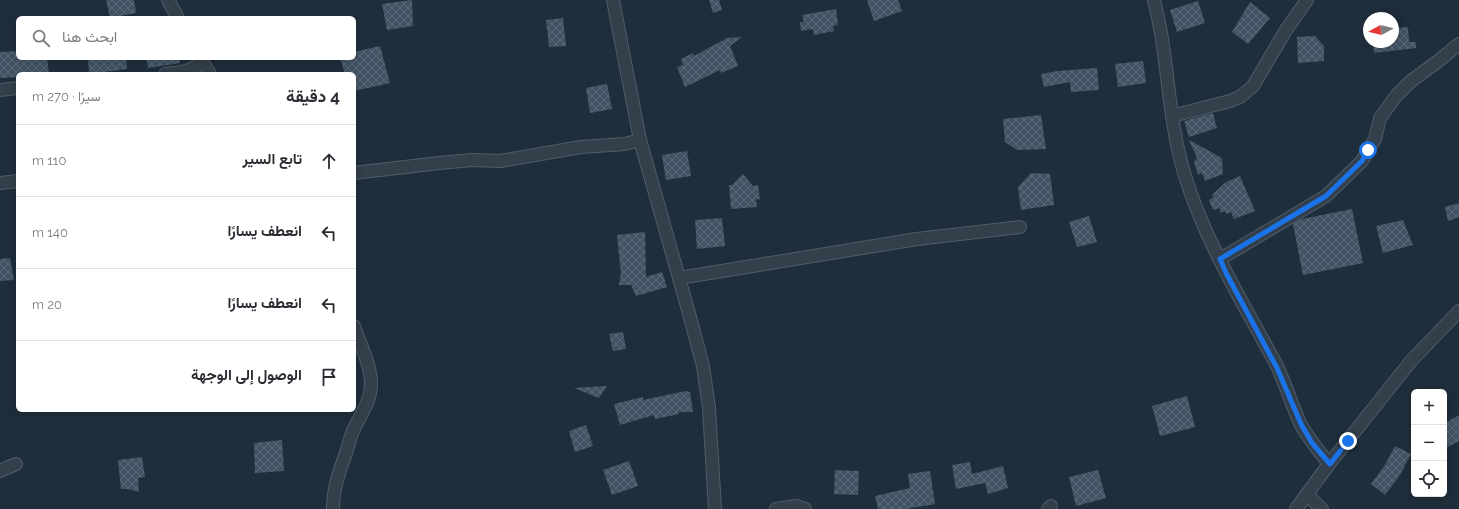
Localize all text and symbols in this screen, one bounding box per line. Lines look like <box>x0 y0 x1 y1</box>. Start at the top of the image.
north arrow <box>1363 12 1399 48</box>
search box <box>16 16 356 60</box>
icon: search <box>30 27 52 49</box>
text: ابحث هنا <box>62 28 117 46</box>
text: 4 دقيقة <box>286 86 340 106</box>
text: سيرًا · 270 m <box>32 89 101 104</box>
route start <box>1359 141 1377 159</box>
text: تابع السير <box>242 150 302 168</box>
icon: ahead <box>318 150 340 172</box>
text: 110 m <box>32 153 66 168</box>
text: انعطف يسارًا <box>227 222 302 240</box>
icon: left <box>318 222 340 244</box>
text: 140 m <box>32 225 68 240</box>
text: انعطف يسارًا <box>227 294 302 312</box>
icon: left <box>318 294 340 316</box>
text: 20 m <box>32 297 62 312</box>
text: الوصول إلى الوجهة <box>191 366 302 384</box>
icon: arrive <box>318 366 340 388</box>
map controls <box>1411 389 1447 497</box>
button: + <box>1411 389 1447 425</box>
button: − <box>1411 425 1447 461</box>
route end <box>1339 432 1357 450</box>
button: locate <box>1411 461 1447 497</box>

